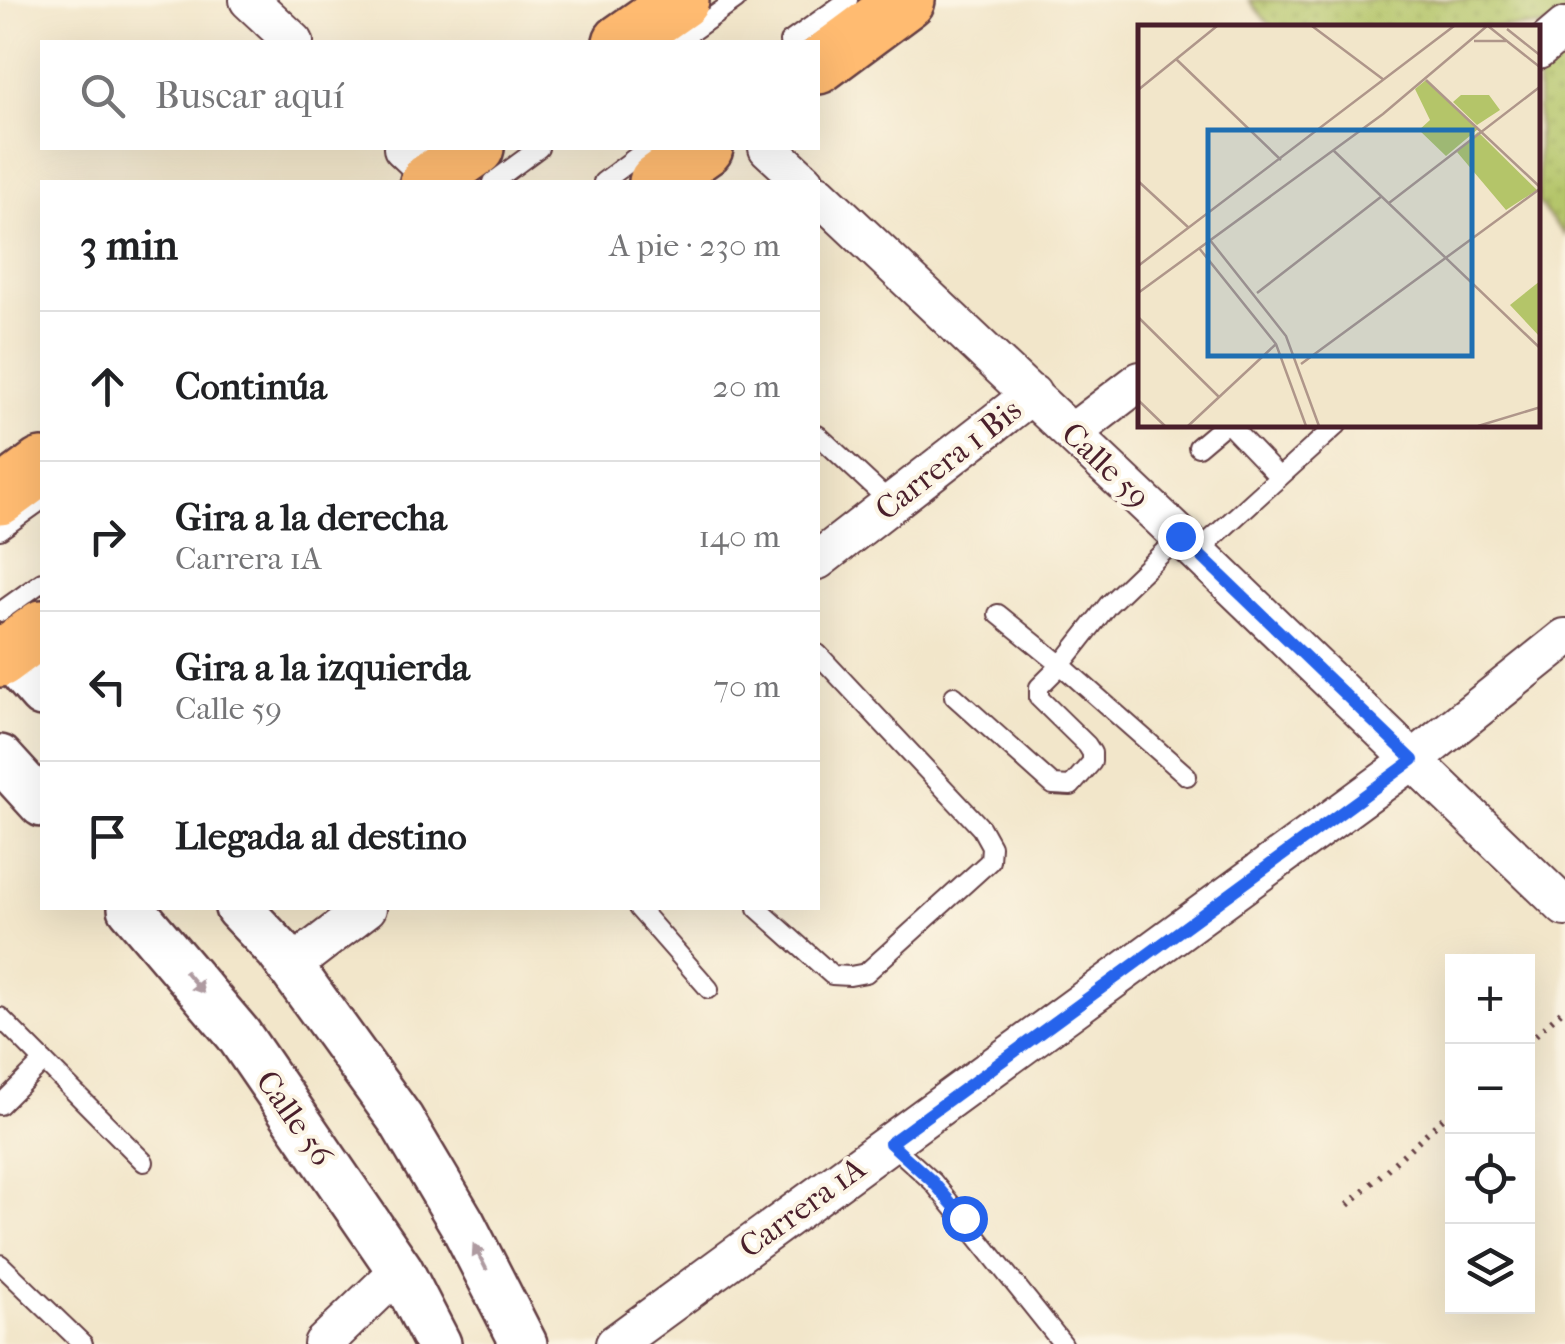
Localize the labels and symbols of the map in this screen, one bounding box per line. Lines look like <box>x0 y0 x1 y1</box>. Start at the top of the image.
inset map <box>1138 25 1540 428</box>
street label: Carrera 1 Bis <box>868 391 1029 528</box>
street label: Calle 59 <box>1054 415 1157 516</box>
route end <box>1158 514 1204 560</box>
one-way arrow <box>182 969 204 994</box>
street label: Calle 56 <box>249 1064 341 1174</box>
street label: Carrera 1A <box>732 1149 873 1265</box>
route start <box>942 1196 988 1242</box>
one-way arrow <box>472 1243 489 1272</box>

